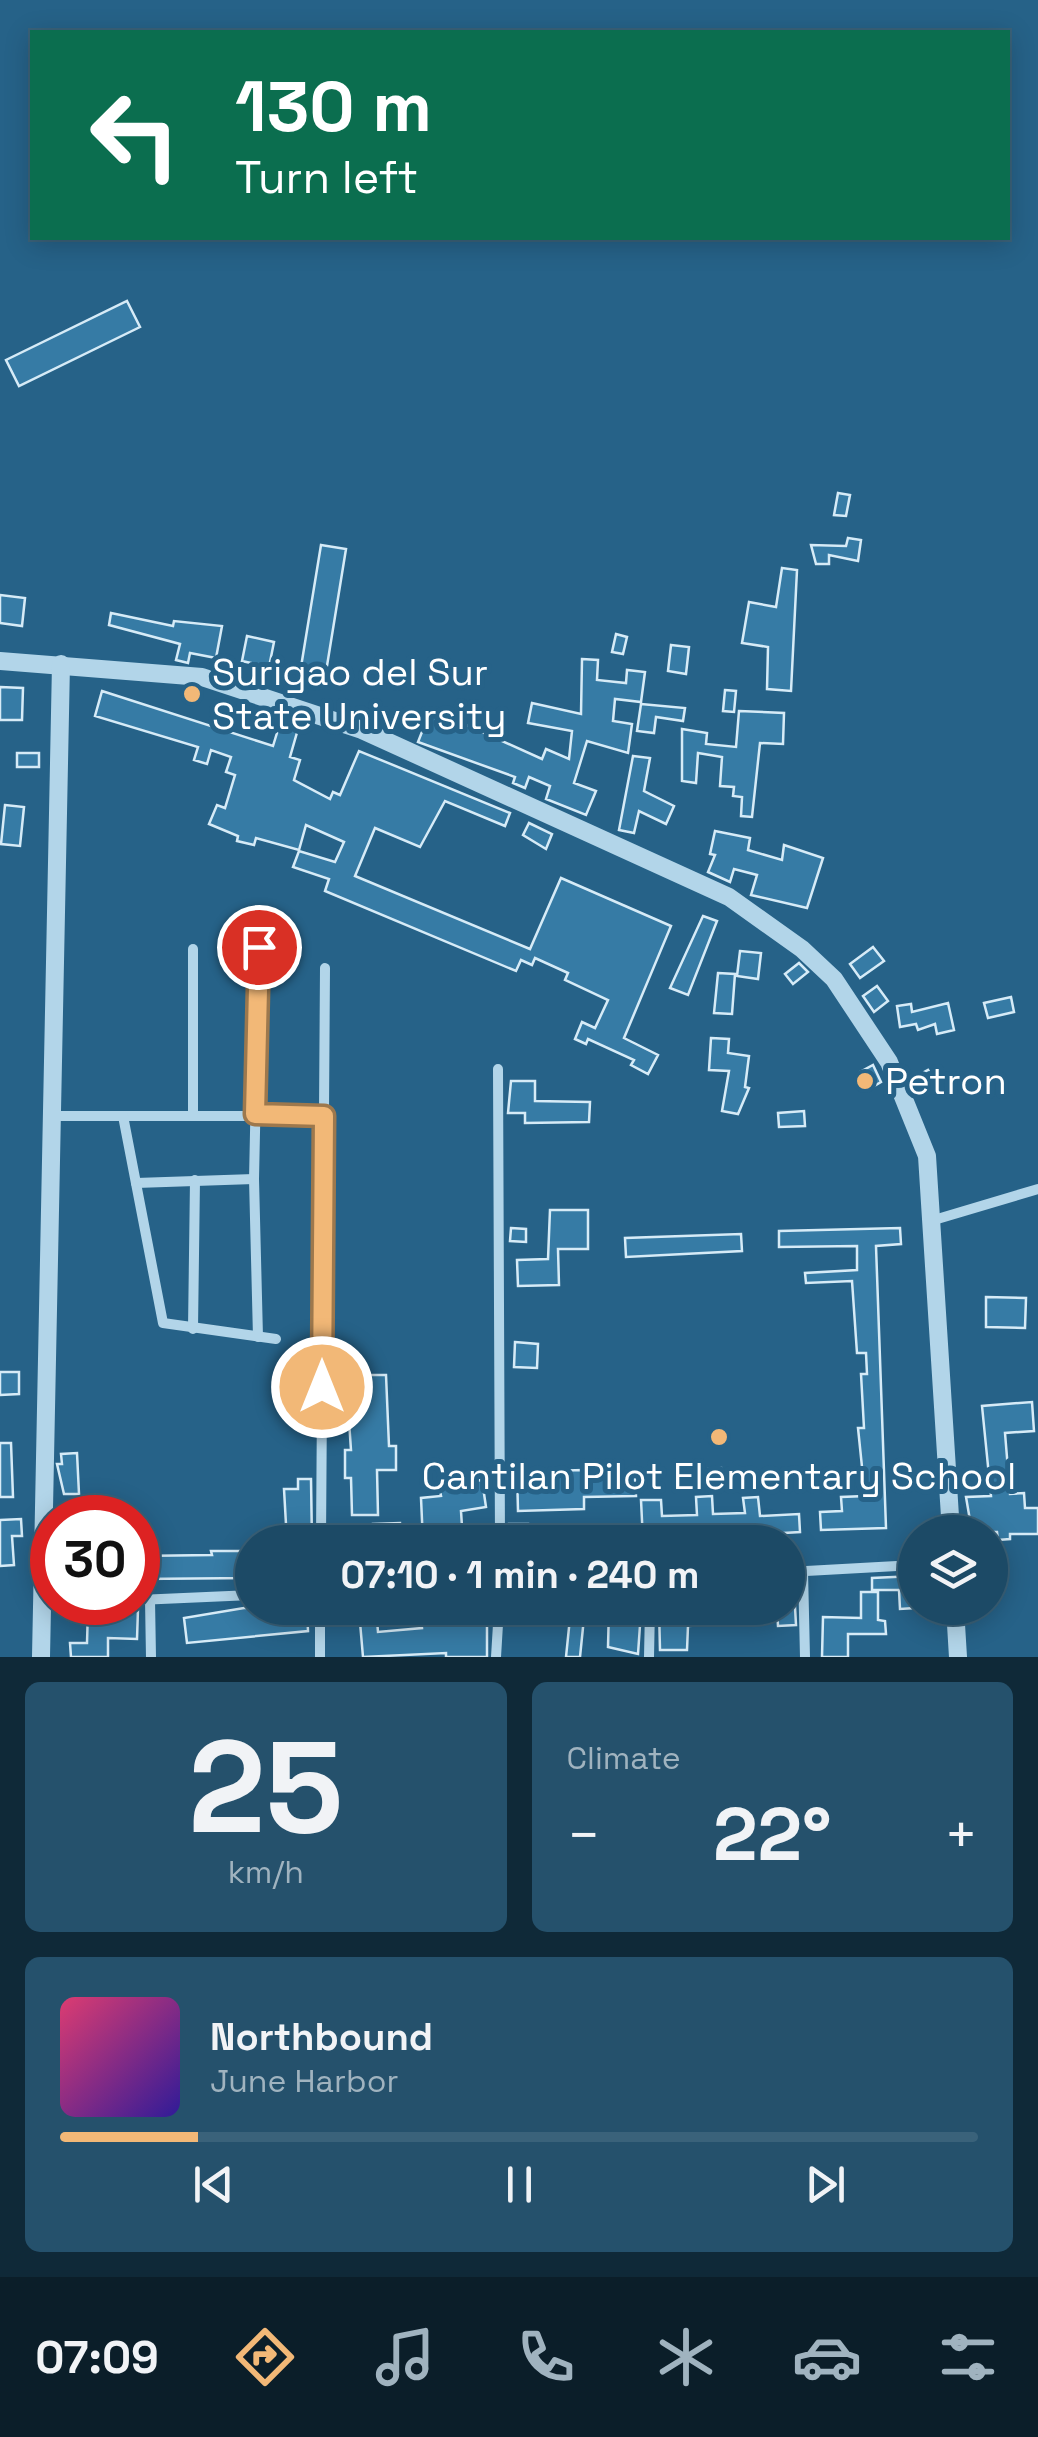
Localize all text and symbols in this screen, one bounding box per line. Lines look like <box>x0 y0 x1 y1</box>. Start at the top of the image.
text: 130 m <box>235 62 432 151</box>
icon: left <box>70 70 200 200</box>
text: Turn left <box>235 149 418 206</box>
place label: Surigao del Sur State University <box>212 648 507 740</box>
marker: Surigao del Sur State University <box>181 683 203 705</box>
pin <box>217 905 302 990</box>
icon: arrive <box>232 920 287 975</box>
place label: Petron <box>885 1057 1007 1105</box>
marker: Petron <box>854 1070 876 1092</box>
position arrow <box>270 1335 374 1439</box>
marker: Cantilan Pilot Elementary School <box>708 1426 730 1448</box>
place label: Cantilan Pilot Elementary School <box>422 1452 1016 1500</box>
speed limit sign: 30 <box>30 1495 160 1625</box>
map controls <box>898 1515 1008 1625</box>
button: layers <box>898 1515 1008 1625</box>
text: 07:10 · 1 min · 240 m <box>341 1551 699 1599</box>
text: 25 <box>188 1704 343 1870</box>
text: Climate <box>567 1738 681 1778</box>
text: 22° <box>713 1786 832 1882</box>
text: − <box>567 1800 601 1870</box>
text: + <box>944 1800 978 1870</box>
text: km/h <box>228 1852 304 1892</box>
text: Northbound <box>210 2013 433 2061</box>
text: June Harbor <box>210 2061 398 2101</box>
icon: previous <box>186 2157 241 2212</box>
icon: pause <box>492 2157 547 2212</box>
icon: next <box>798 2157 853 2212</box>
icon: directions <box>230 2322 300 2392</box>
icon: music <box>370 2322 440 2392</box>
icon: phone <box>511 2322 581 2392</box>
icon: climate <box>651 2322 721 2392</box>
icon: car <box>792 2322 862 2392</box>
icon: filters <box>933 2322 1003 2392</box>
text: 07:09 <box>35 2329 159 2386</box>

